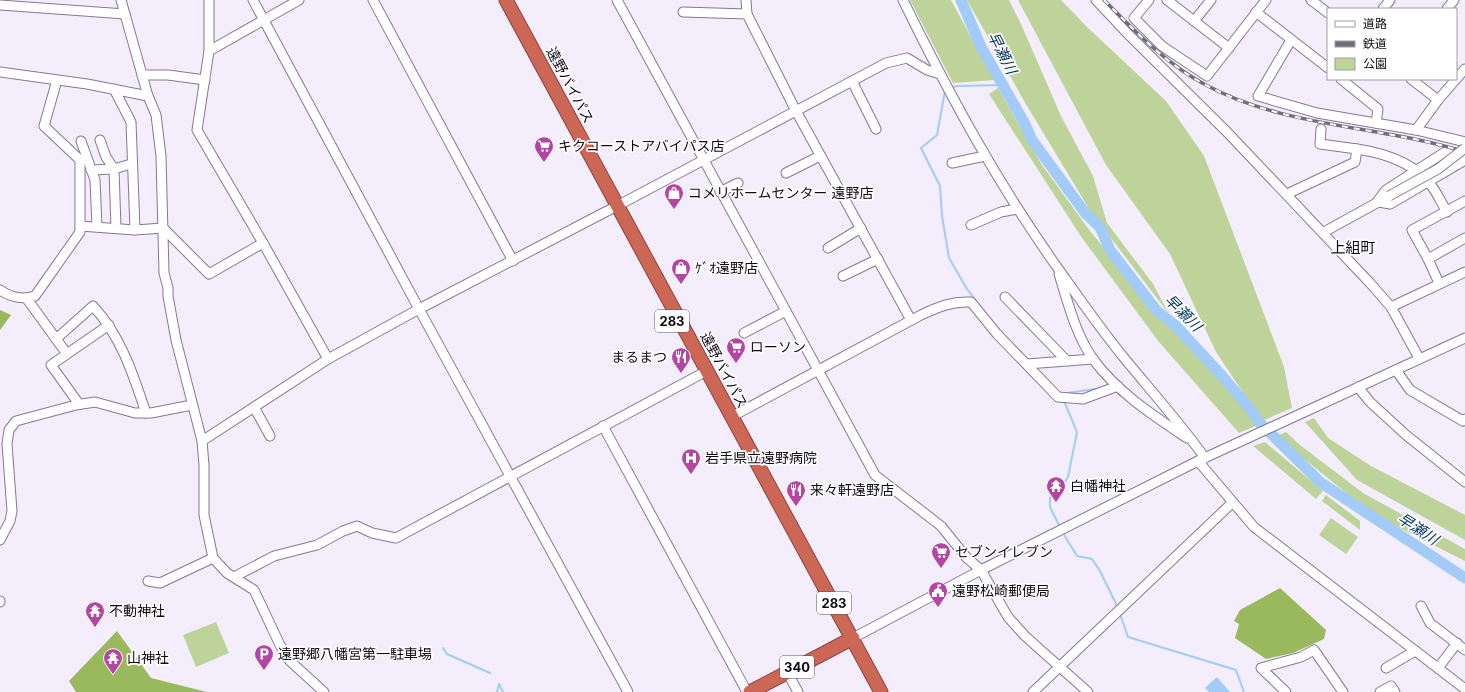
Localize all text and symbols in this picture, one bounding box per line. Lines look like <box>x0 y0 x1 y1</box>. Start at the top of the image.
legend <box>1327 8 1457 80</box>
text: 道路 <box>1363 16 1387 31</box>
water label: 早瀬川 <box>984 28 1022 79</box>
text: 鉄道 <box>1363 36 1387 51</box>
street label: 遠野バイパス <box>543 44 598 126</box>
text: 公園 <box>1363 56 1387 71</box>
supermarket icon: キクコーストアバイパス店 <box>533 135 555 163</box>
place label: キクコーストアバイパス店 <box>558 137 724 154</box>
shop icon: コメリホームセンター 遠野店 <box>663 182 685 210</box>
place label: コメリホームセンター 遠野店 <box>688 184 874 201</box>
district label: 上組町 <box>1330 238 1376 257</box>
shop icon: ｹﾞｵ遠野店 <box>670 257 692 285</box>
place label: ｹﾞｵ遠野店 <box>695 259 758 276</box>
water label: 早瀬川 <box>1161 290 1207 337</box>
road number: 283 <box>655 310 689 332</box>
street label: 遠野バイパス <box>697 329 752 411</box>
supermarket icon: ローソン <box>725 336 747 364</box>
place label: ローソン <box>750 338 806 355</box>
restaurant icon: まるまつ <box>670 346 692 374</box>
place label: まるまつ <box>611 348 667 365</box>
hospital icon: 岩手県立遠野病院 <box>680 447 702 475</box>
place label: 岩手県立遠野病院 <box>705 449 817 466</box>
temple icon: 白幡神社 <box>1045 475 1067 503</box>
place label: 白幡神社 <box>1070 477 1126 494</box>
restaurant icon: 来々軒遠野店 <box>785 479 807 507</box>
place label: 来々軒遠野店 <box>810 481 894 498</box>
water label: 早瀬川 <box>1394 508 1444 550</box>
supermarket icon: セブンイレブン <box>930 541 952 569</box>
place label: セブンイレブン <box>955 543 1053 560</box>
public building icon: 遠野松崎郵便局 <box>927 580 949 608</box>
place label: 遠野松崎郵便局 <box>952 582 1050 599</box>
road number: 283 <box>817 592 851 614</box>
temple icon: 不動神社 <box>84 600 106 628</box>
place label: 不動神社 <box>109 602 165 619</box>
parking icon: 遠野郷八幡宮第一駐車場 <box>253 643 275 671</box>
place label: 遠野郷八幡宮第一駐車場 <box>278 645 432 662</box>
temple icon: 山神社 <box>102 647 124 675</box>
place label: 山神社 <box>127 649 169 666</box>
road number: 340 <box>780 656 814 678</box>

